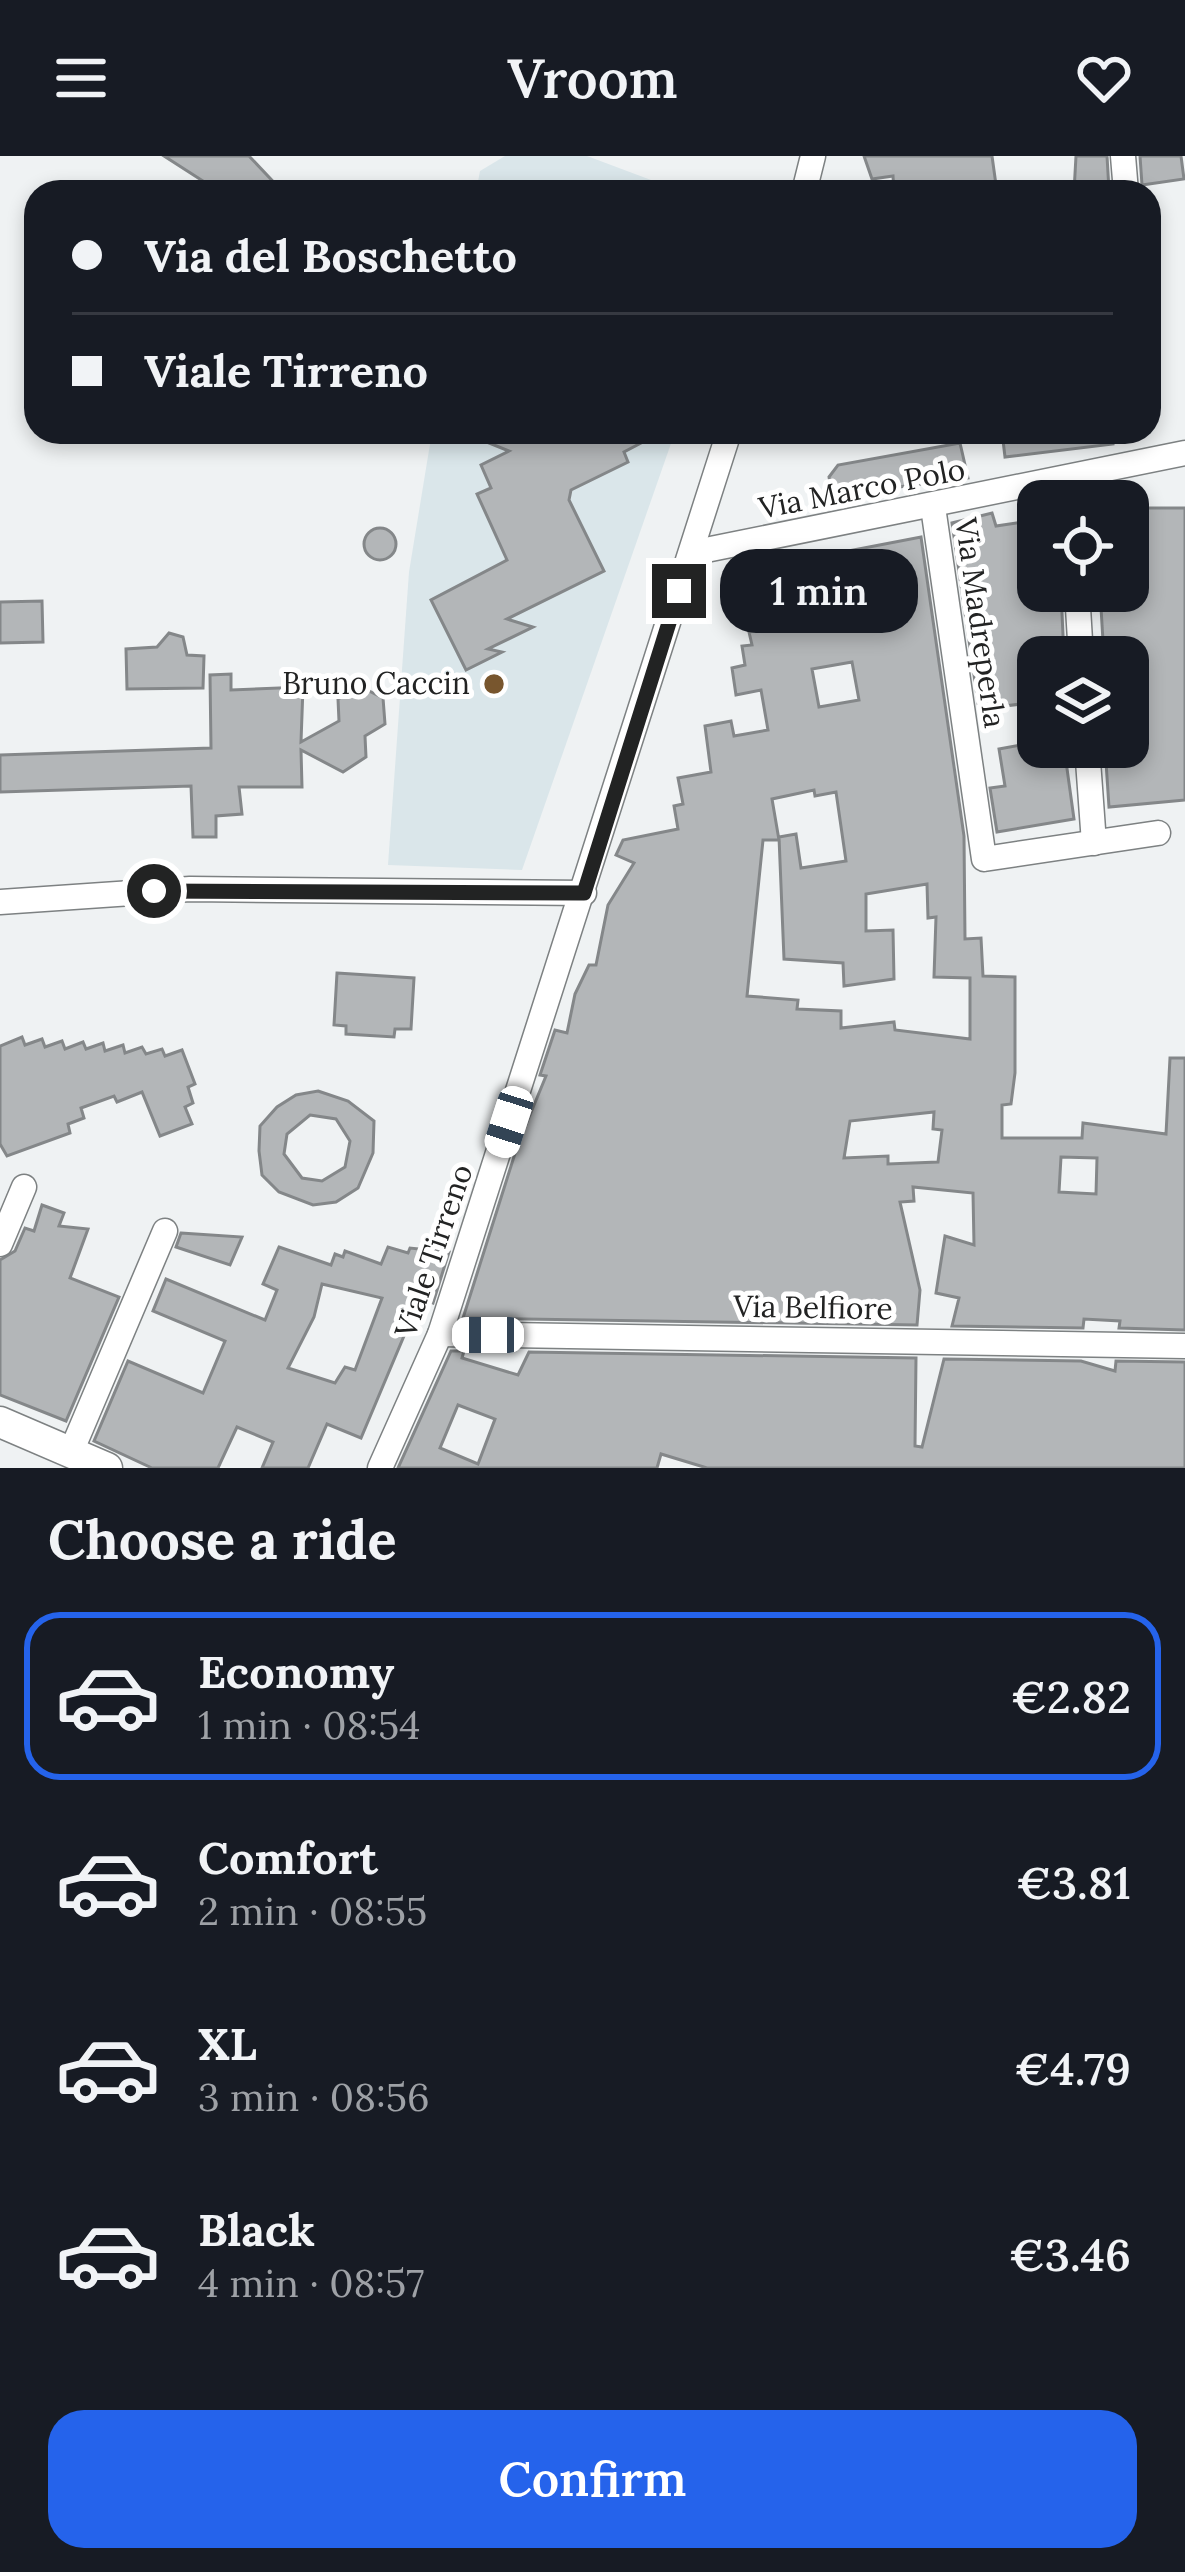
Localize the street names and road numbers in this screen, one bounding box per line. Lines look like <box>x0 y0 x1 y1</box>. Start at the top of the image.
street label: Via Marco Polo <box>755 449 968 527</box>
street label: Via Madreperla <box>947 514 1015 730</box>
street label: Viale Tirreno <box>385 1159 480 1343</box>
street label: Via Belfiore <box>732 1287 893 1327</box>

